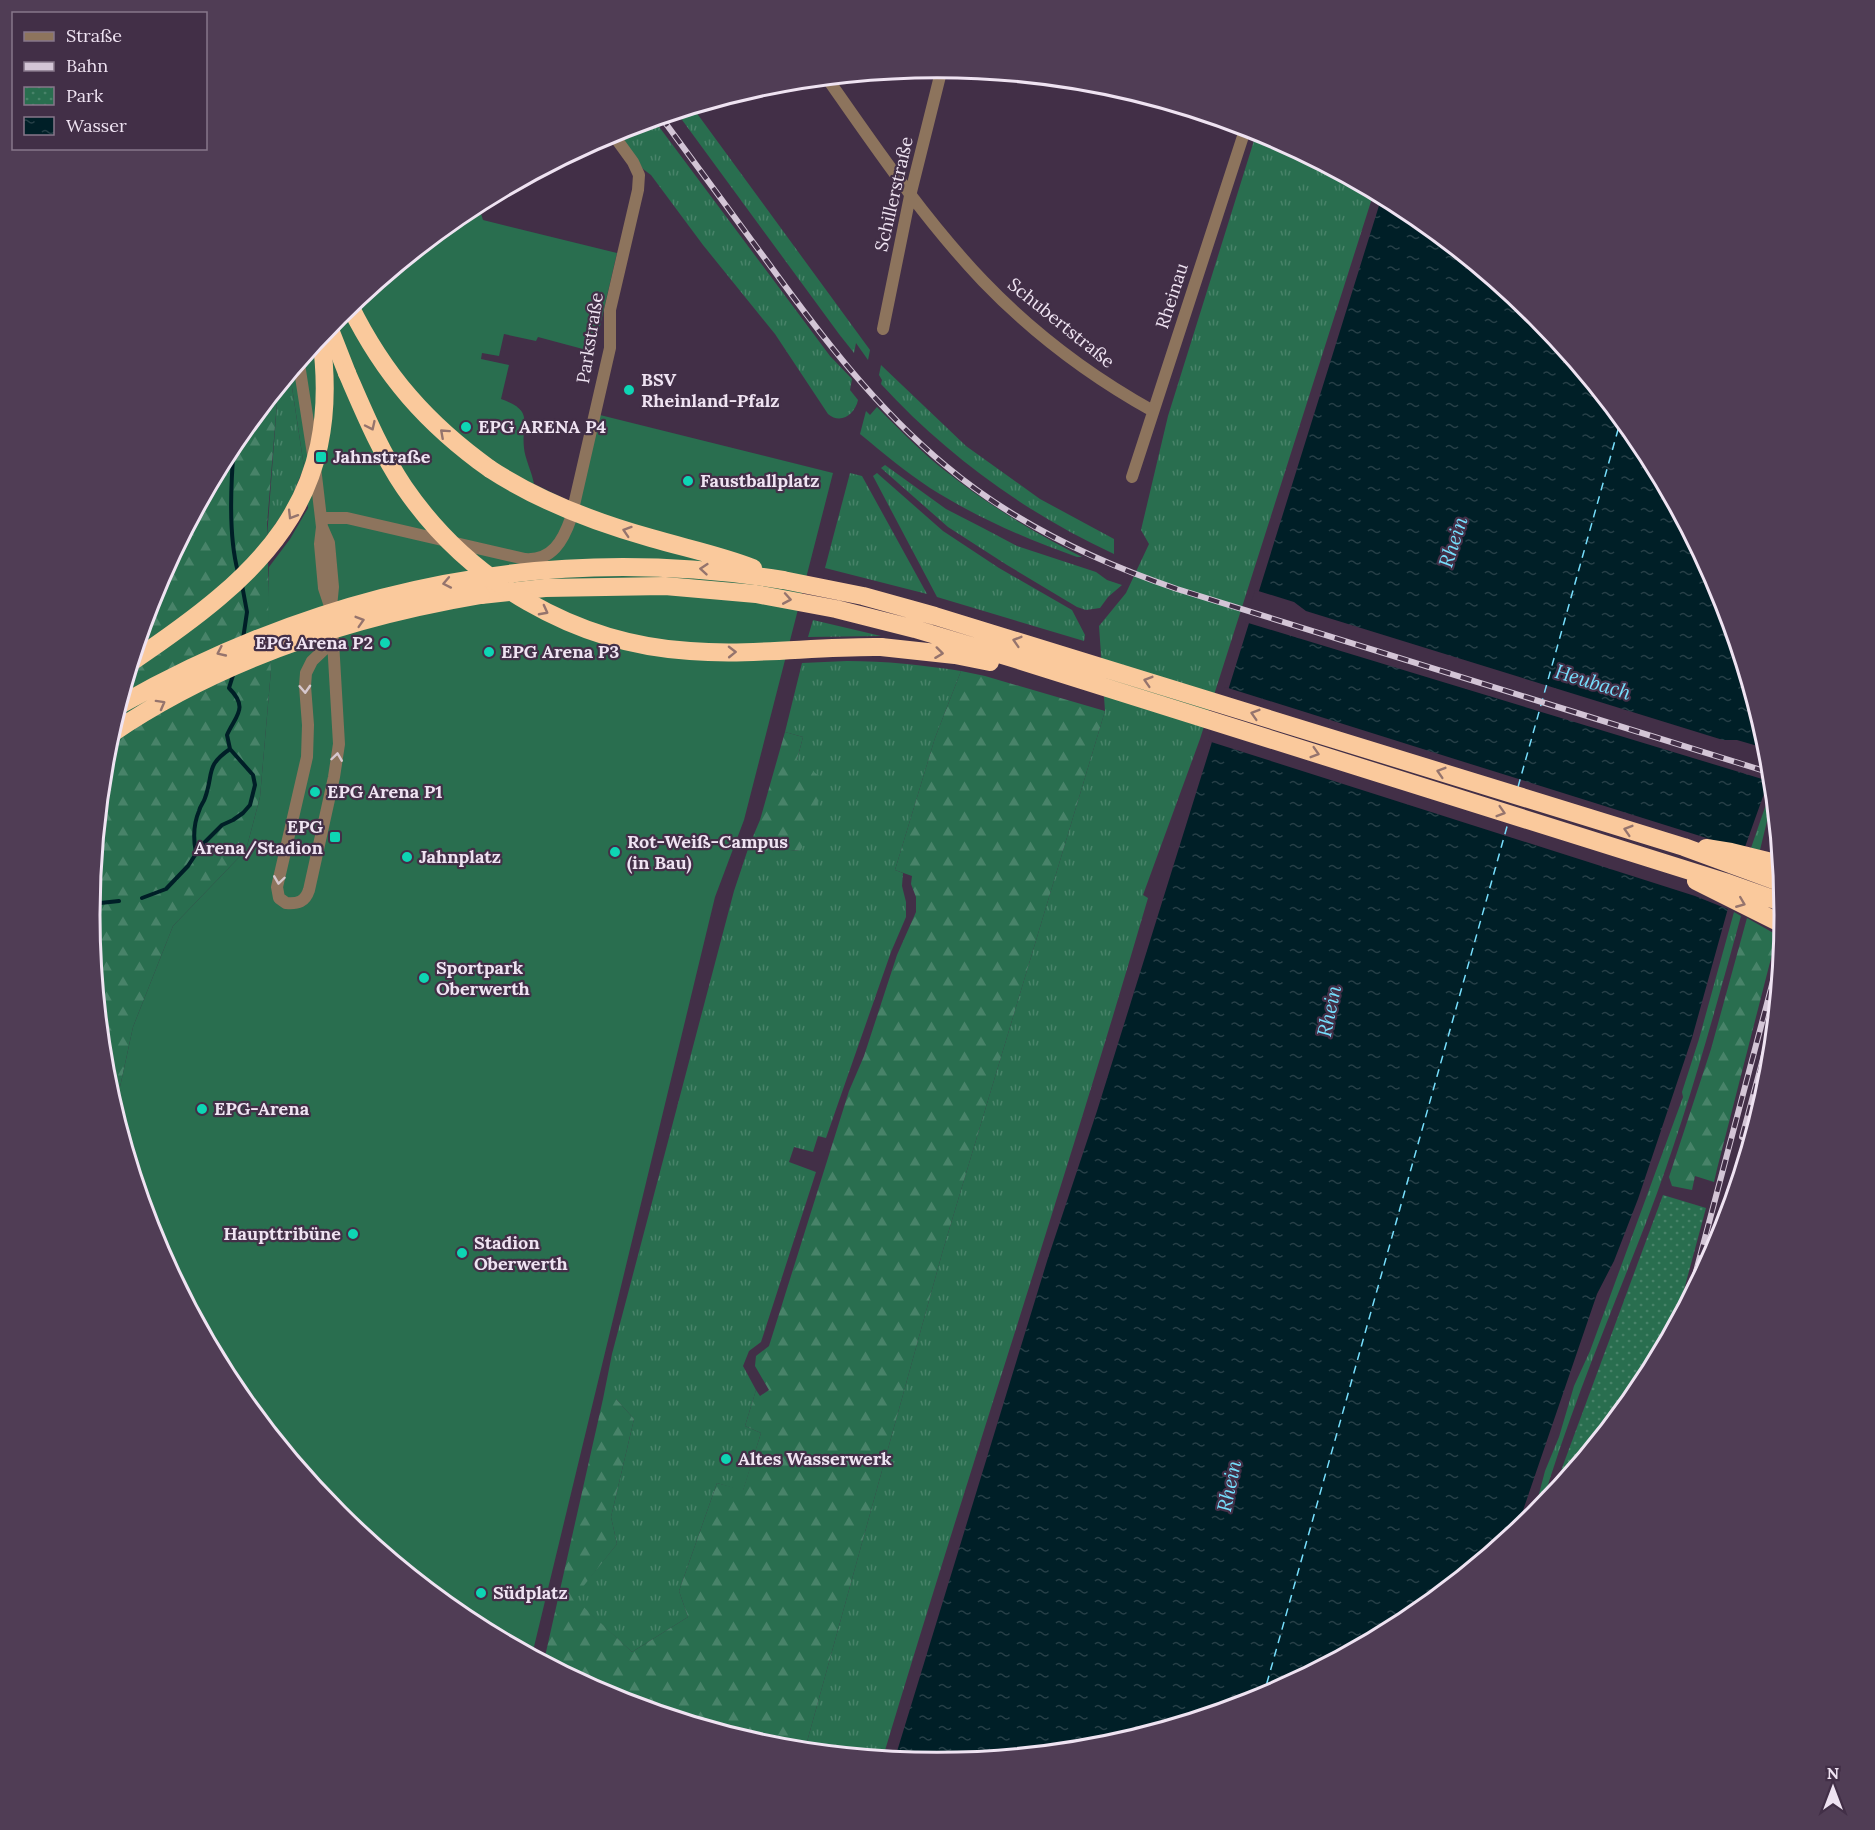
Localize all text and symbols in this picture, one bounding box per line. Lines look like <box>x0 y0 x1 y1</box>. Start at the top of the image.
legend <box>12 12 207 150</box>
text: Straße <box>66 24 122 47</box>
text: Bahn <box>66 54 108 77</box>
text: Park <box>66 84 104 107</box>
text: Wasser <box>66 114 127 137</box>
street label: Schillerstraße <box>869 134 918 254</box>
street label: Rheinau <box>1150 260 1193 332</box>
street label: Schubertstraße <box>1003 273 1120 373</box>
street label: Parkstraße <box>571 291 608 385</box>
place label: BSV Rheinland-Pfalz <box>641 368 780 412</box>
marker: BSV Rheinland-Pfalz <box>622 383 636 397</box>
place label: EPG ARENA P4 <box>478 415 607 438</box>
one-way arrow <box>363 420 375 431</box>
marker: EPG ARENA P4 <box>459 420 473 434</box>
one-way arrow <box>440 429 450 440</box>
place label: Jahnstraße <box>333 445 431 468</box>
marker: Jahnstraße <box>314 450 328 464</box>
place label: Faustballplatz <box>700 469 820 492</box>
marker: Faustballplatz <box>681 474 695 488</box>
one-way arrow <box>287 509 299 519</box>
water label: Rhein <box>1433 512 1473 571</box>
one-way arrow <box>622 526 633 538</box>
one-way arrow <box>700 563 709 576</box>
one-way arrow <box>442 576 452 588</box>
one-way arrow <box>782 592 792 605</box>
one-way arrow <box>537 604 548 615</box>
one-way arrow <box>354 616 365 628</box>
place label: EPG Arena P2 <box>255 631 373 654</box>
one-way arrow <box>1012 635 1023 648</box>
marker: EPG Arena P2 <box>378 636 392 650</box>
place label: EPG Arena P3 <box>501 640 619 663</box>
one-way arrow <box>217 645 228 657</box>
marker: EPG Arena P3 <box>482 645 496 659</box>
one-way arrow <box>728 645 737 658</box>
one-way arrow <box>935 647 944 659</box>
water label: Heubach <box>1552 658 1635 705</box>
one-way arrow <box>1143 676 1154 688</box>
one-way arrow <box>299 684 312 693</box>
one-way arrow <box>155 700 165 711</box>
one-way arrow <box>1250 709 1261 721</box>
one-way arrow <box>1309 746 1320 758</box>
one-way arrow <box>331 753 343 762</box>
one-way arrow <box>1436 767 1447 779</box>
place label: EPG Arena P1 <box>327 780 443 803</box>
marker: EPG Arena P1 <box>308 785 322 799</box>
one-way arrow <box>1495 805 1506 817</box>
place label: EPG Arena/Stadion <box>194 815 324 859</box>
one-way arrow <box>1623 825 1634 837</box>
marker: EPG Arena/Stadion <box>328 830 342 844</box>
place label: Rot-Weiß-Campus (in Bau) <box>627 830 788 874</box>
place label: Jahnplatz <box>419 845 501 868</box>
marker: Rot-Weiß-Campus (in Bau) <box>608 845 622 859</box>
marker: Jahnplatz <box>400 850 414 864</box>
one-way arrow <box>273 876 285 885</box>
one-way arrow <box>1735 896 1746 908</box>
place label: Sportpark Oberwerth <box>436 956 530 1000</box>
marker: Sportpark Oberwerth <box>417 971 431 985</box>
water label: Rhein <box>1311 982 1346 1039</box>
place label: EPG-Arena <box>214 1097 310 1120</box>
marker: EPG-Arena <box>195 1102 209 1116</box>
place label: Haupttribüne <box>223 1222 341 1245</box>
marker: Haupttribüne <box>346 1227 360 1241</box>
place label: Stadion Oberwerth <box>474 1231 568 1275</box>
marker: Stadion Oberwerth <box>455 1246 469 1260</box>
place label: Altes Wasserwerk <box>738 1447 892 1470</box>
marker: Altes Wasserwerk <box>719 1452 733 1466</box>
water label: Rhein <box>1211 1457 1246 1514</box>
place label: Südplatz <box>493 1581 568 1604</box>
marker: Südplatz <box>474 1586 488 1600</box>
north arrow <box>1803 1758 1863 1818</box>
text: N <box>1827 1763 1839 1783</box>

